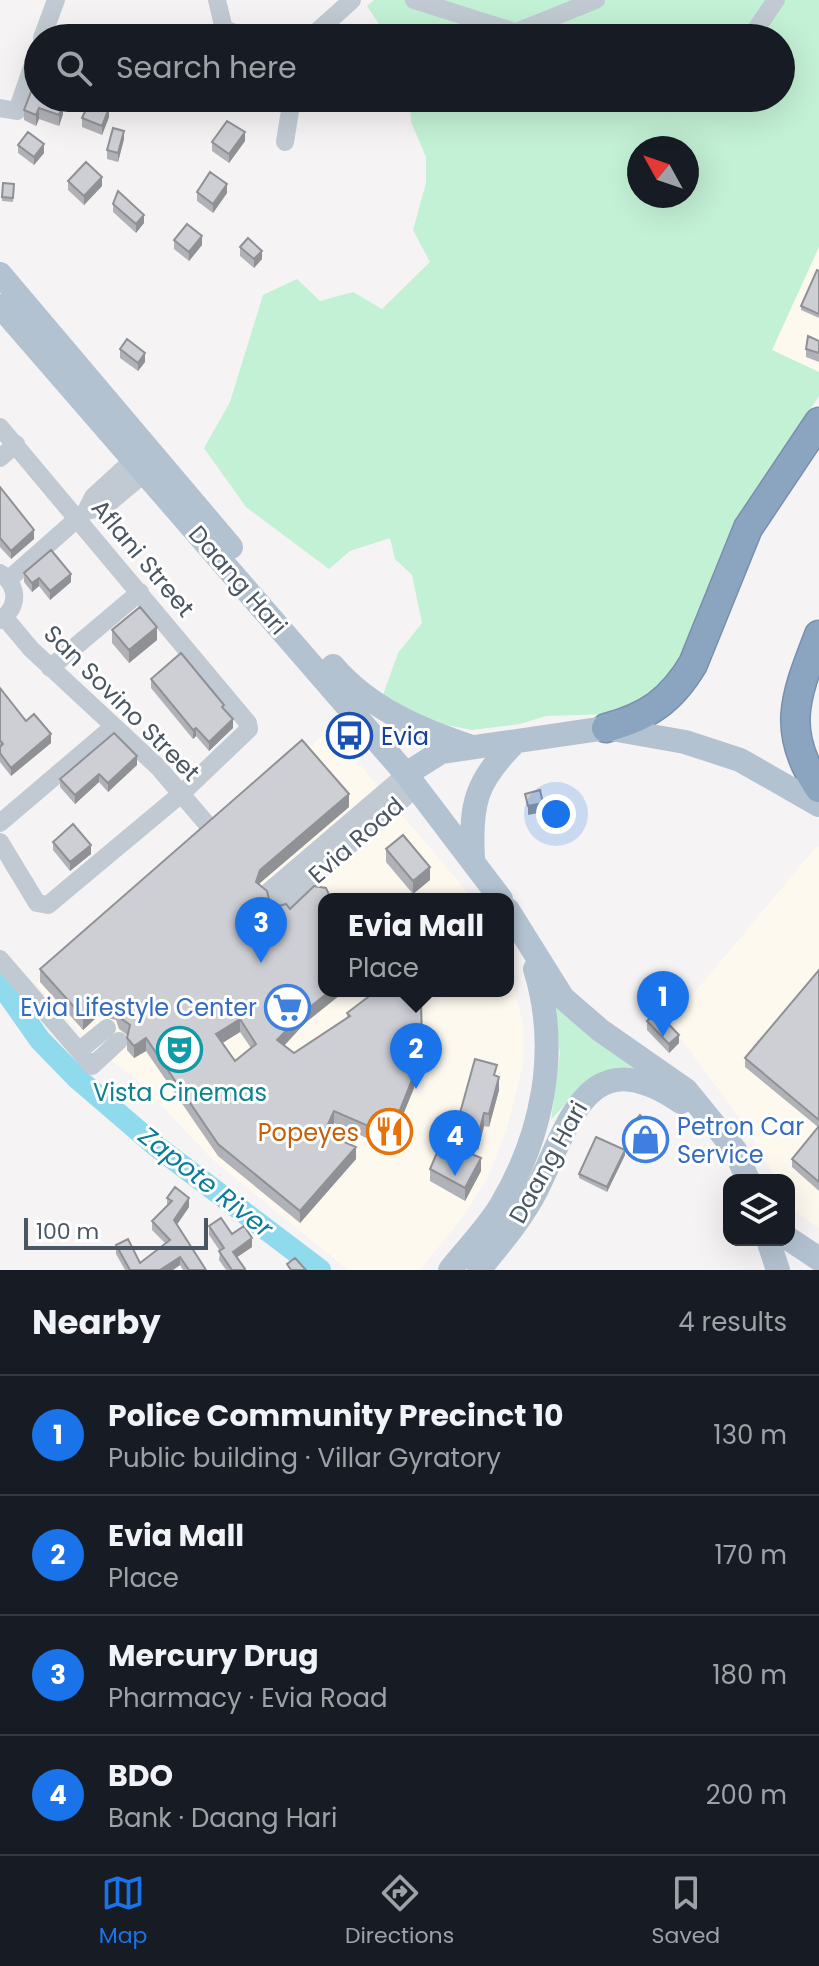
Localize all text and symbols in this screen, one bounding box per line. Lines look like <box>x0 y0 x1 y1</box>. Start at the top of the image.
search box <box>24 24 795 112</box>
icon: search <box>52 46 96 90</box>
text: Search here <box>116 46 297 89</box>
north arrow <box>627 136 699 208</box>
street label: Aflani Street <box>84 492 202 624</box>
street label: Daang Hari <box>181 518 295 642</box>
street label: San Sovino Street <box>37 618 207 788</box>
bus stop icon: Evia <box>326 712 374 760</box>
place label: Evia <box>381 720 429 753</box>
street label: Evia Road <box>301 789 411 891</box>
your location <box>536 794 576 834</box>
popup <box>318 893 514 997</box>
pin: 3 <box>235 897 287 963</box>
text: Evia Mall <box>348 904 484 947</box>
text: Place <box>348 950 419 986</box>
pin: 1 <box>637 971 689 1037</box>
supermarket icon: Evia Lifestyle Center <box>264 983 312 1031</box>
place label: Evia Lifestyle Center <box>20 991 257 1024</box>
pin: 2 <box>390 1023 442 1089</box>
theatre icon: Vista Cinemas <box>156 1026 204 1074</box>
place label: Vista Cinemas <box>93 1076 267 1109</box>
street label: Daang Hari <box>501 1095 595 1229</box>
restaurant icon: Popeyes <box>366 1108 414 1156</box>
pin: 4 <box>429 1110 481 1176</box>
place label: Petron Car Service <box>677 1110 804 1171</box>
place label: Popeyes <box>258 1116 359 1149</box>
shop icon: Petron Car Service <box>622 1116 670 1164</box>
water label: Zapote River <box>130 1117 282 1247</box>
map controls <box>723 1174 795 1246</box>
button: layers <box>723 1174 795 1246</box>
scale bar <box>24 1214 208 1250</box>
text: 100 m <box>36 1216 99 1247</box>
text: Nearby <box>32 1298 161 1346</box>
text: 4 results <box>678 1304 787 1340</box>
text: Police Community Precinct 10 <box>108 1394 564 1437</box>
text: 1 <box>53 1417 63 1453</box>
text: 130 m <box>713 1417 787 1453</box>
text: Public building · Villar Gyratory <box>108 1440 501 1476</box>
text: Evia Mall <box>108 1514 244 1557</box>
text: 2 <box>51 1537 65 1573</box>
text: 170 m <box>714 1537 787 1573</box>
text: Place <box>108 1560 179 1596</box>
text: Mercury Drug <box>108 1634 319 1677</box>
text: 3 <box>50 1657 66 1693</box>
text: 180 m <box>712 1657 787 1693</box>
text: Pharmacy · Evia Road <box>108 1680 388 1716</box>
text: BDO <box>108 1754 173 1797</box>
text: 4 <box>49 1777 67 1813</box>
text: 200 m <box>706 1777 787 1813</box>
text: Bank · Daang Hari <box>108 1800 337 1836</box>
tab: Map <box>99 1871 147 1952</box>
tab: Directions <box>345 1871 454 1952</box>
tab: Saved <box>652 1871 720 1952</box>

